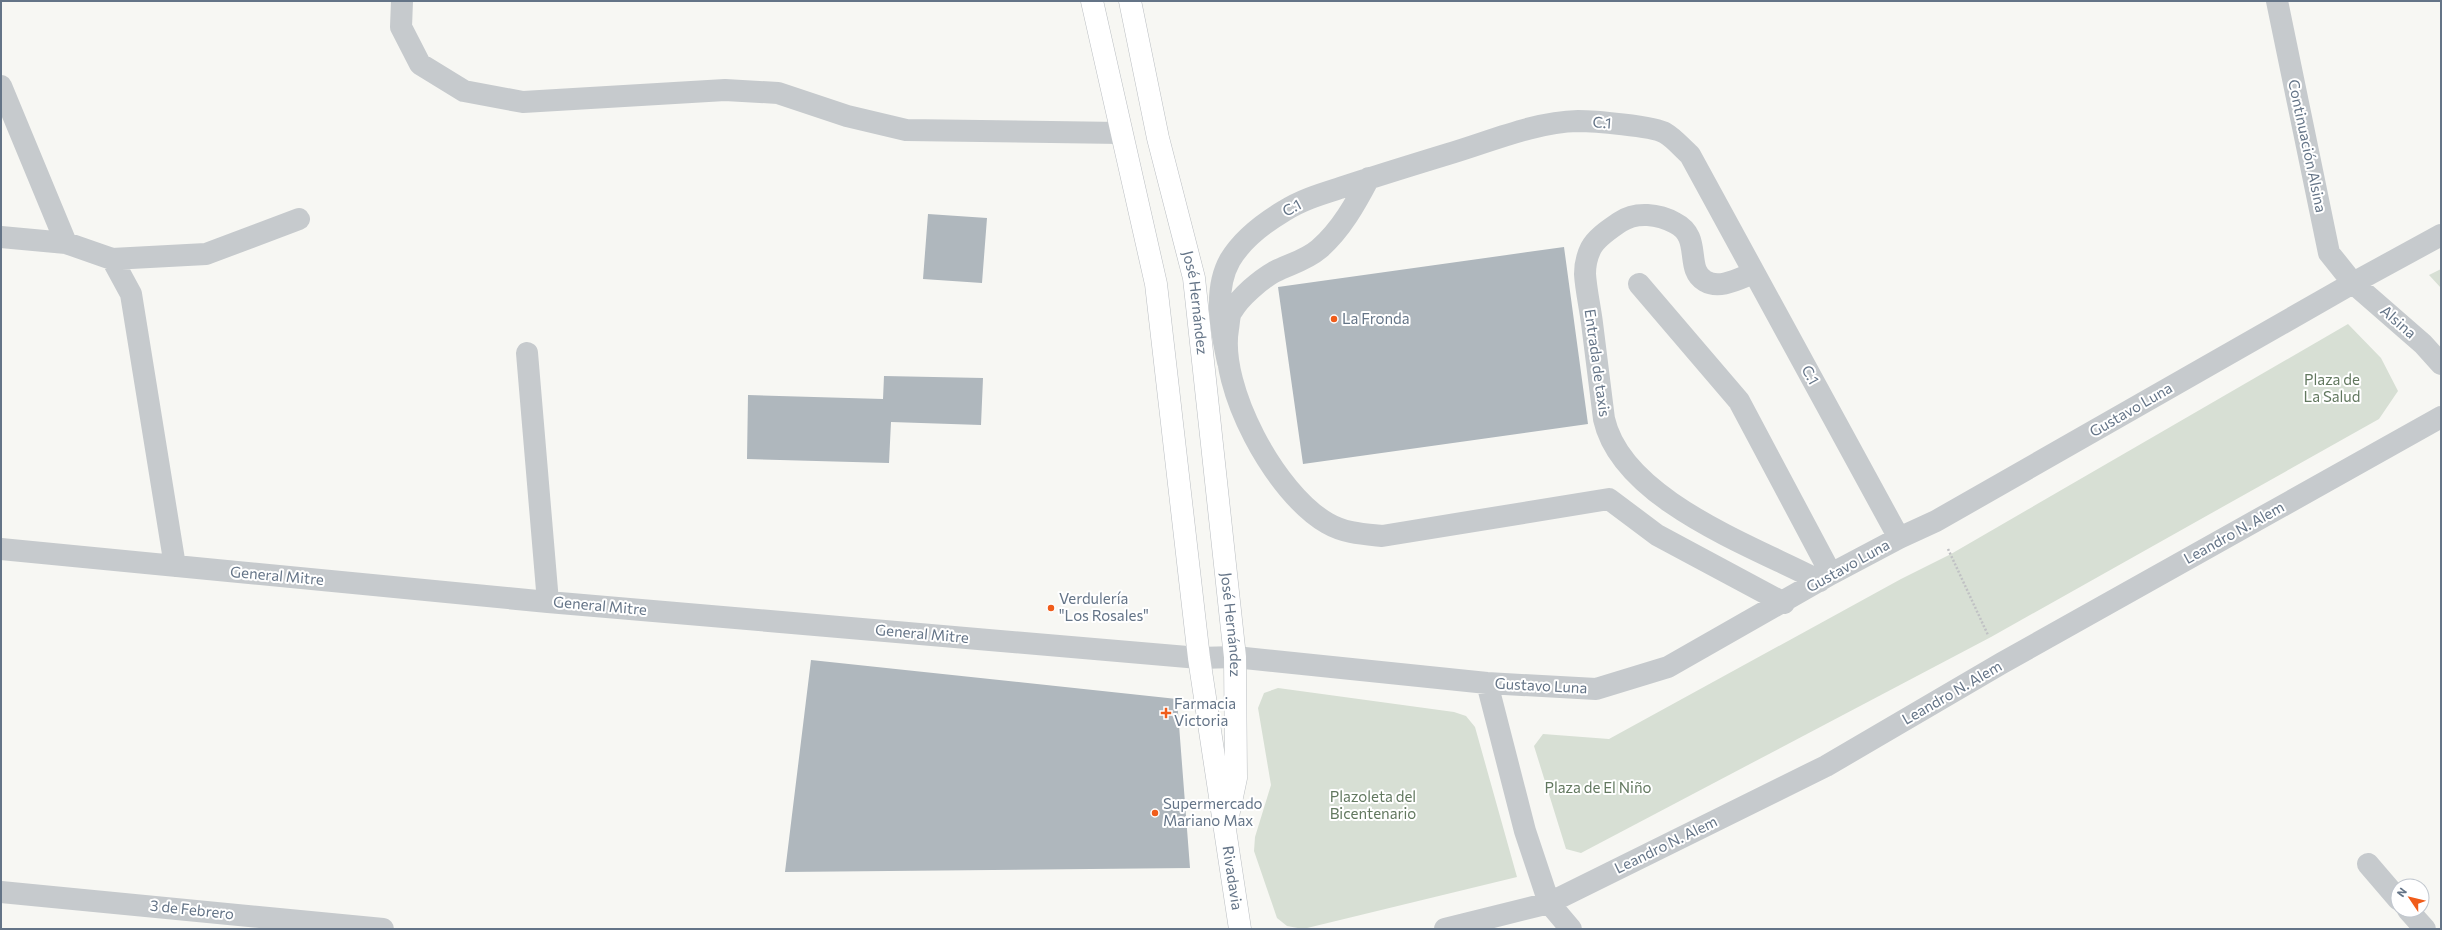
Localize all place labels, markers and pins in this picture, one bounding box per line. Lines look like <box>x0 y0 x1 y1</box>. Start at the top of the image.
place label: La Fronda <box>1342 309 1410 327</box>
marker: La Fronda <box>1329 314 1339 324</box>
place label: Verdulería "Los Rosales" <box>1059 589 1149 624</box>
marker: Verdulería "Los Rosales" <box>1046 603 1056 613</box>
place label: Farmacia Victoria <box>1174 694 1236 729</box>
marker: Farmacia Victoria <box>1161 708 1171 718</box>
place label: Supermercado Mariano Max <box>1163 794 1263 829</box>
marker: Supermercado Mariano Max <box>1150 808 1160 818</box>

